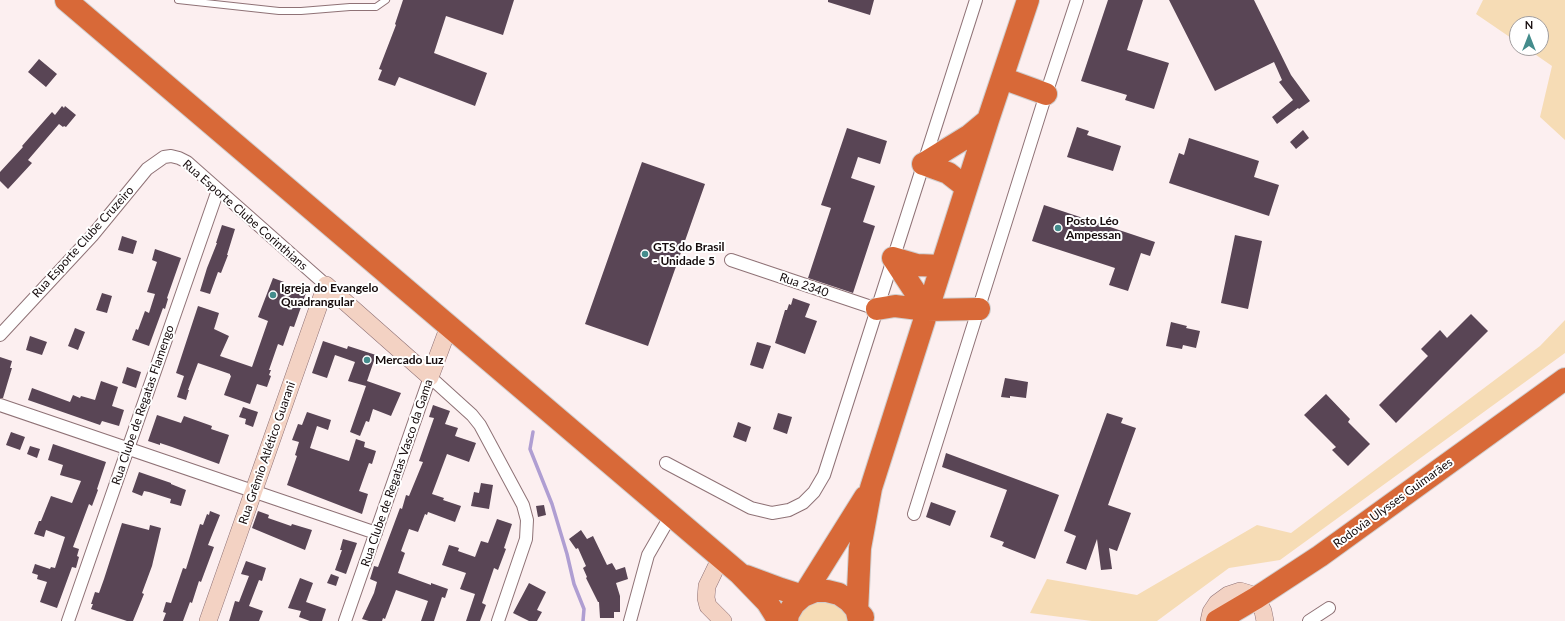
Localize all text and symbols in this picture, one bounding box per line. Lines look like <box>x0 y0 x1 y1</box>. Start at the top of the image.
north arrow <box>1509 16 1549 56</box>
text: N <box>1525 18 1533 31</box>
street label: Rua Esporte Clube Corinthians <box>180 157 310 273</box>
street label: Rua Esporte Clube Cruzeiro <box>29 183 137 301</box>
place label: Posto Léo Ampessan <box>1066 214 1121 242</box>
marker: Posto Léo Ampessan <box>1053 223 1063 233</box>
place label: GTS do Brasil - Unidade 5 <box>653 240 725 268</box>
marker: GTS do Brasil - Unidade 5 <box>640 249 650 259</box>
street label: Rua 2340 <box>778 270 830 300</box>
place label: Igreja do Evangelo Quadrangular <box>281 281 378 309</box>
marker: Igreja do Evangelo Quadrangular <box>268 290 278 300</box>
street label: Rua Clube de Regatas Flamengo <box>109 323 177 487</box>
place label: Mercado Luz <box>375 353 444 367</box>
marker: Mercado Luz <box>362 355 372 365</box>
street label: Rua Clube de Regatas Vasco da Gama <box>358 377 436 569</box>
street label: Rua Grêmio Atlético Guarani <box>236 380 298 526</box>
street label: Rodovia Ulysses Guimarães <box>1331 455 1455 551</box>

